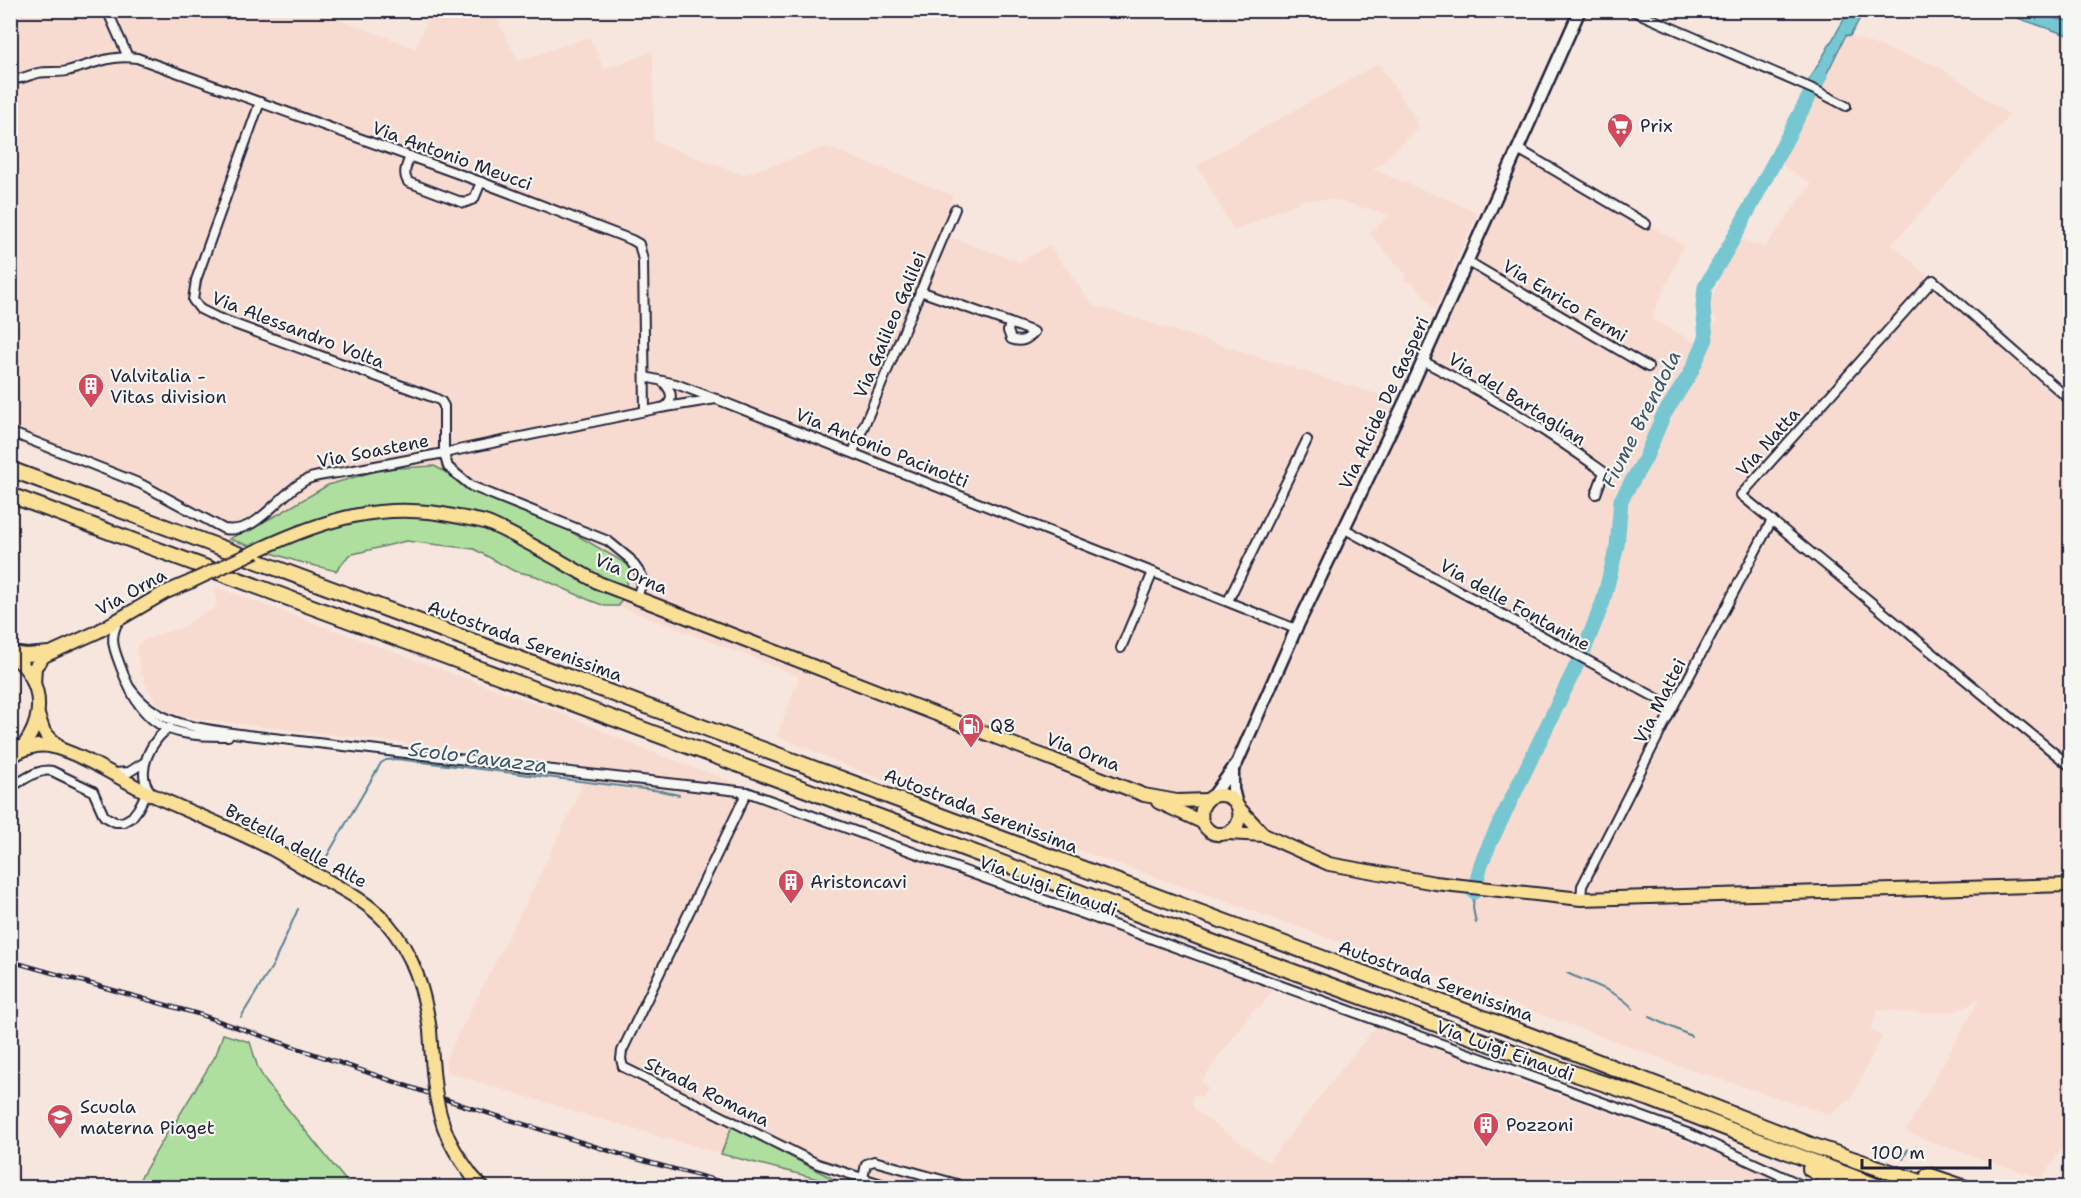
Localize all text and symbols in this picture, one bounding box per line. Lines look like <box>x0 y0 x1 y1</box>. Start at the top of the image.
supermarket icon: Prix <box>1605 111 1635 149</box>
place label: Prix <box>1640 114 1673 138</box>
street label: Via Antonio Meucci <box>369 116 535 196</box>
street label: Via Galileo Galilei <box>848 248 932 402</box>
street label: Via Enrico Fermi <box>1498 254 1632 348</box>
street label: Via Alessandro Volta <box>208 286 388 374</box>
street label: Via Alcide De Gasperi <box>1333 313 1435 493</box>
water label: Fiume Brendola <box>1595 346 1687 492</box>
street label: Via del Bartaglian <box>1444 347 1590 451</box>
place label: Valvitalia - Vitas division <box>110 364 227 409</box>
building icon: Valvitalia - Vitas division <box>76 371 106 409</box>
street label: Via Antonio Pacinotti <box>792 402 972 494</box>
street label: Via Natta <box>1731 402 1805 482</box>
street label: Via Soastene <box>315 428 431 474</box>
street label: Via Orna <box>591 548 671 600</box>
street label: Via delle Fontanine <box>1435 554 1595 656</box>
street label: Via Orna <box>91 563 171 621</box>
street label: Autostrada Serenissima <box>424 595 626 687</box>
street label: Via Mattei <box>1628 654 1692 748</box>
fuel station icon: Q8 <box>956 711 986 749</box>
place label: Q8 <box>990 714 1016 738</box>
street label: Via Orna <box>1043 727 1123 777</box>
water label: Scolo Cavazza <box>407 736 549 778</box>
street label: Autostrada Serenissima <box>881 763 1081 859</box>
street label: Bretella delle Alte <box>221 798 371 894</box>
street label: Via Luigi Einaudi <box>976 850 1120 922</box>
building icon: Aristoncavi <box>776 867 806 905</box>
place label: Aristoncavi <box>810 870 907 894</box>
street label: Autostrada Serenissima <box>1335 935 1537 1027</box>
street label: Via Luigi Einaudi <box>1433 1015 1577 1087</box>
street label: Strada Romana <box>641 1051 773 1133</box>
place label: Scuola materna Piaget <box>80 1095 215 1140</box>
school or university icon: Scuola materna Piaget <box>45 1102 75 1140</box>
building icon: Pozzoni <box>1471 1110 1501 1148</box>
place label: Pozzoni <box>1506 1113 1574 1137</box>
scale bar <box>1862 1132 1990 1170</box>
text: 100 m <box>1871 1141 1925 1165</box>

